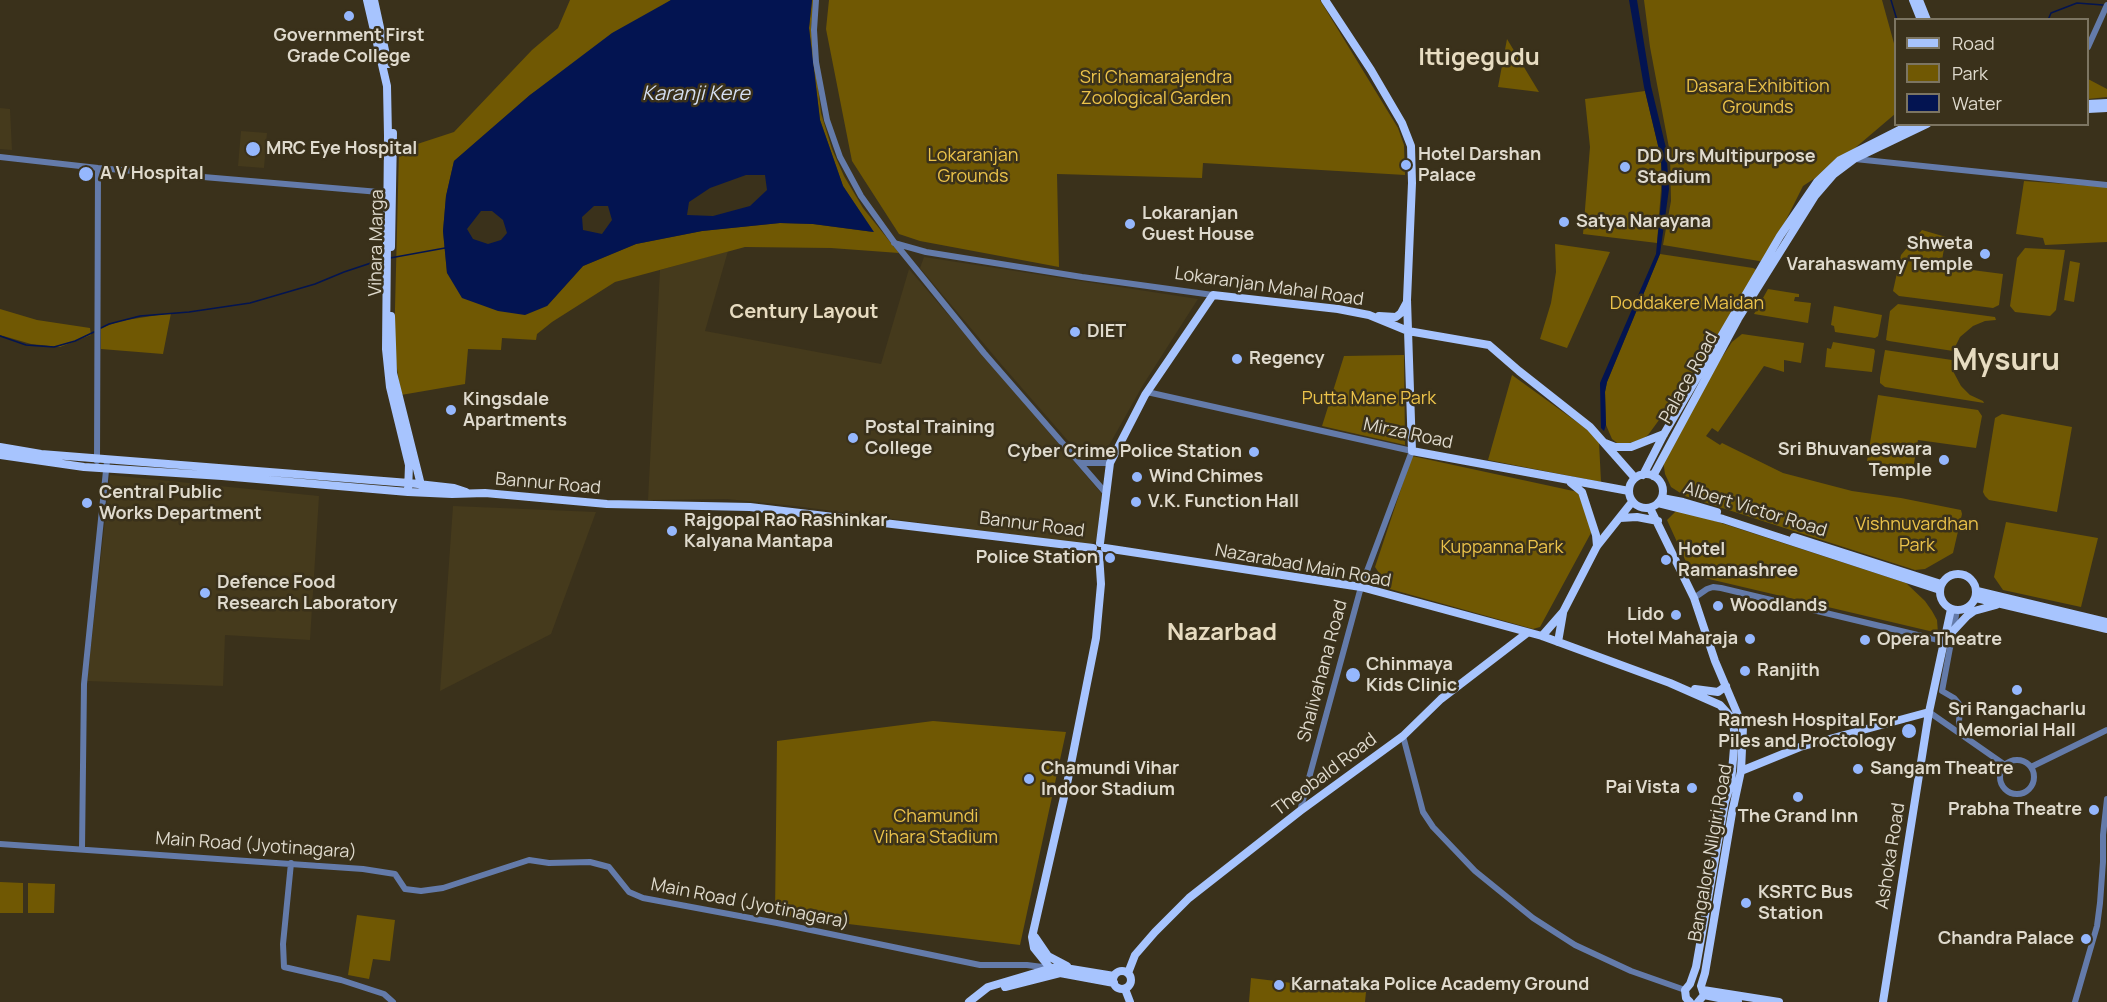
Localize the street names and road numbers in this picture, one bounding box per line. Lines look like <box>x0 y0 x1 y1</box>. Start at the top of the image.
street label: Vihara Marga <box>365 189 389 297</box>
street label: Lokaranjan Mahal Road <box>1173 263 1365 311</box>
street label: Palace Road <box>1655 329 1723 427</box>
street label: Mirza Road <box>1361 414 1455 454</box>
street label: Bannur Road <box>494 469 602 499</box>
street label: Albert Victor Road <box>1681 478 1829 542</box>
street label: Bannur Road <box>978 508 1086 542</box>
street label: Nazarabad Main Road <box>1213 540 1393 592</box>
street label: Shalivahana Road <box>1294 597 1352 745</box>
street label: Theobald Road <box>1269 729 1381 821</box>
street label: Bangalore Nilgiri Road <box>1685 762 1737 944</box>
street label: Ashoka Road <box>1872 801 1910 911</box>
street label: Main Road (Jyotinagara) <box>155 828 357 864</box>
street label: Main Road (Jyotinagara) <box>649 874 851 934</box>

